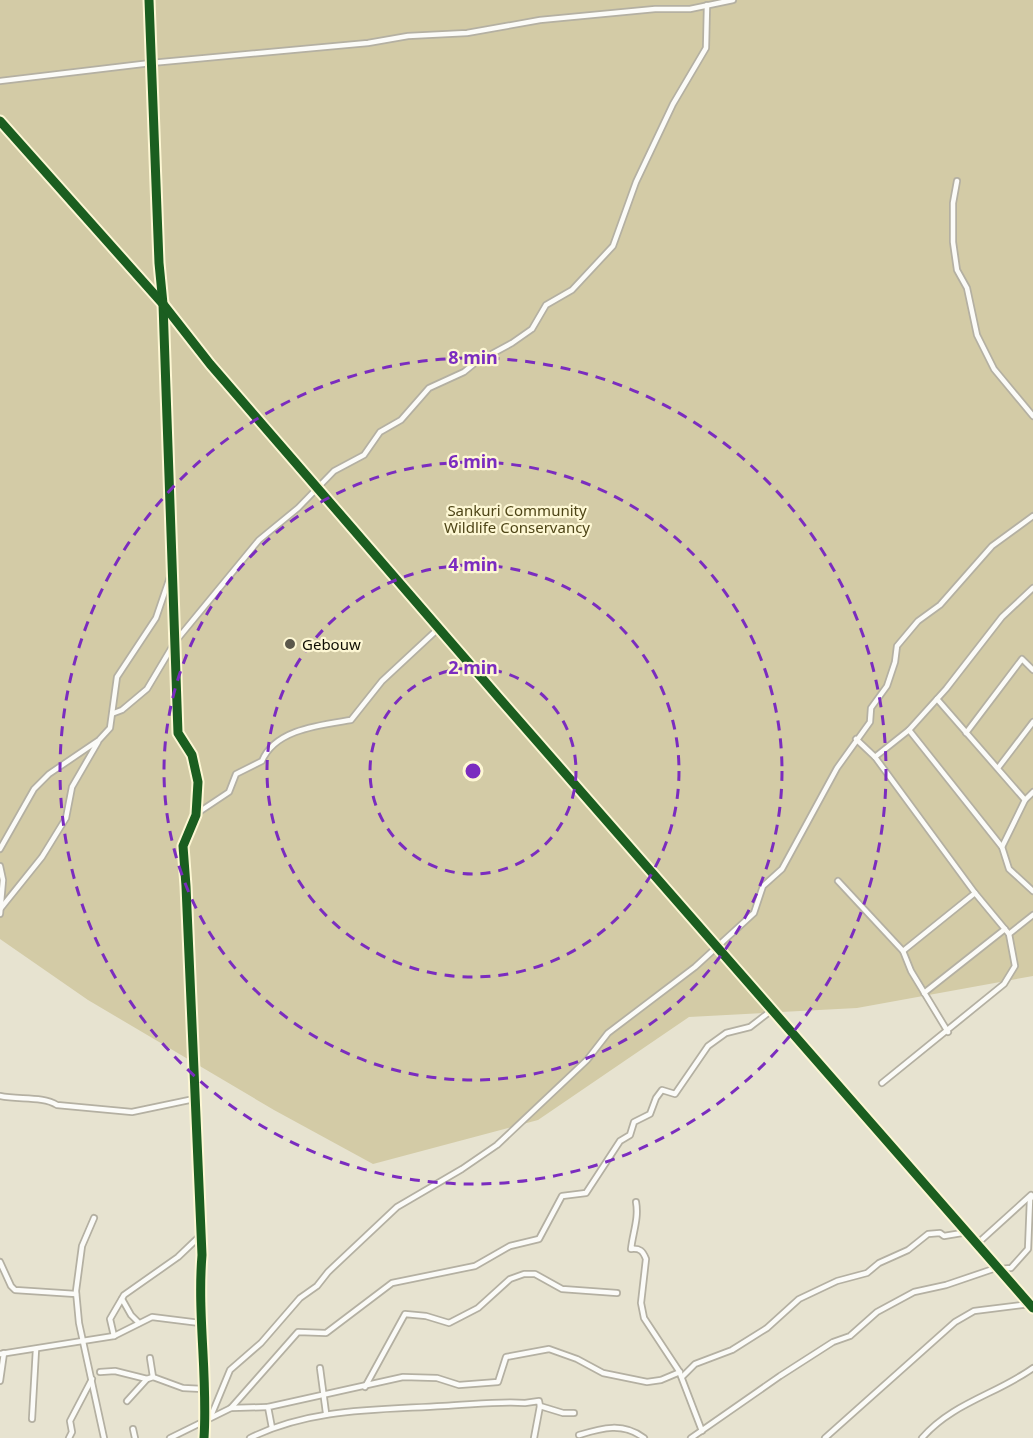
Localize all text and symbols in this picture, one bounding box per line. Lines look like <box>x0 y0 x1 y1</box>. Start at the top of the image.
text: 8 min <box>448 345 498 369</box>
text: 6 min <box>448 449 498 473</box>
park label: Sankuri Community Wildlife Conservancy <box>444 500 590 537</box>
text: 4 min <box>448 552 498 576</box>
place label: Gebouw <box>302 634 361 654</box>
marker: Gebouw <box>283 637 297 651</box>
text: 2 min <box>448 655 498 679</box>
centre of rings <box>463 761 483 781</box>

